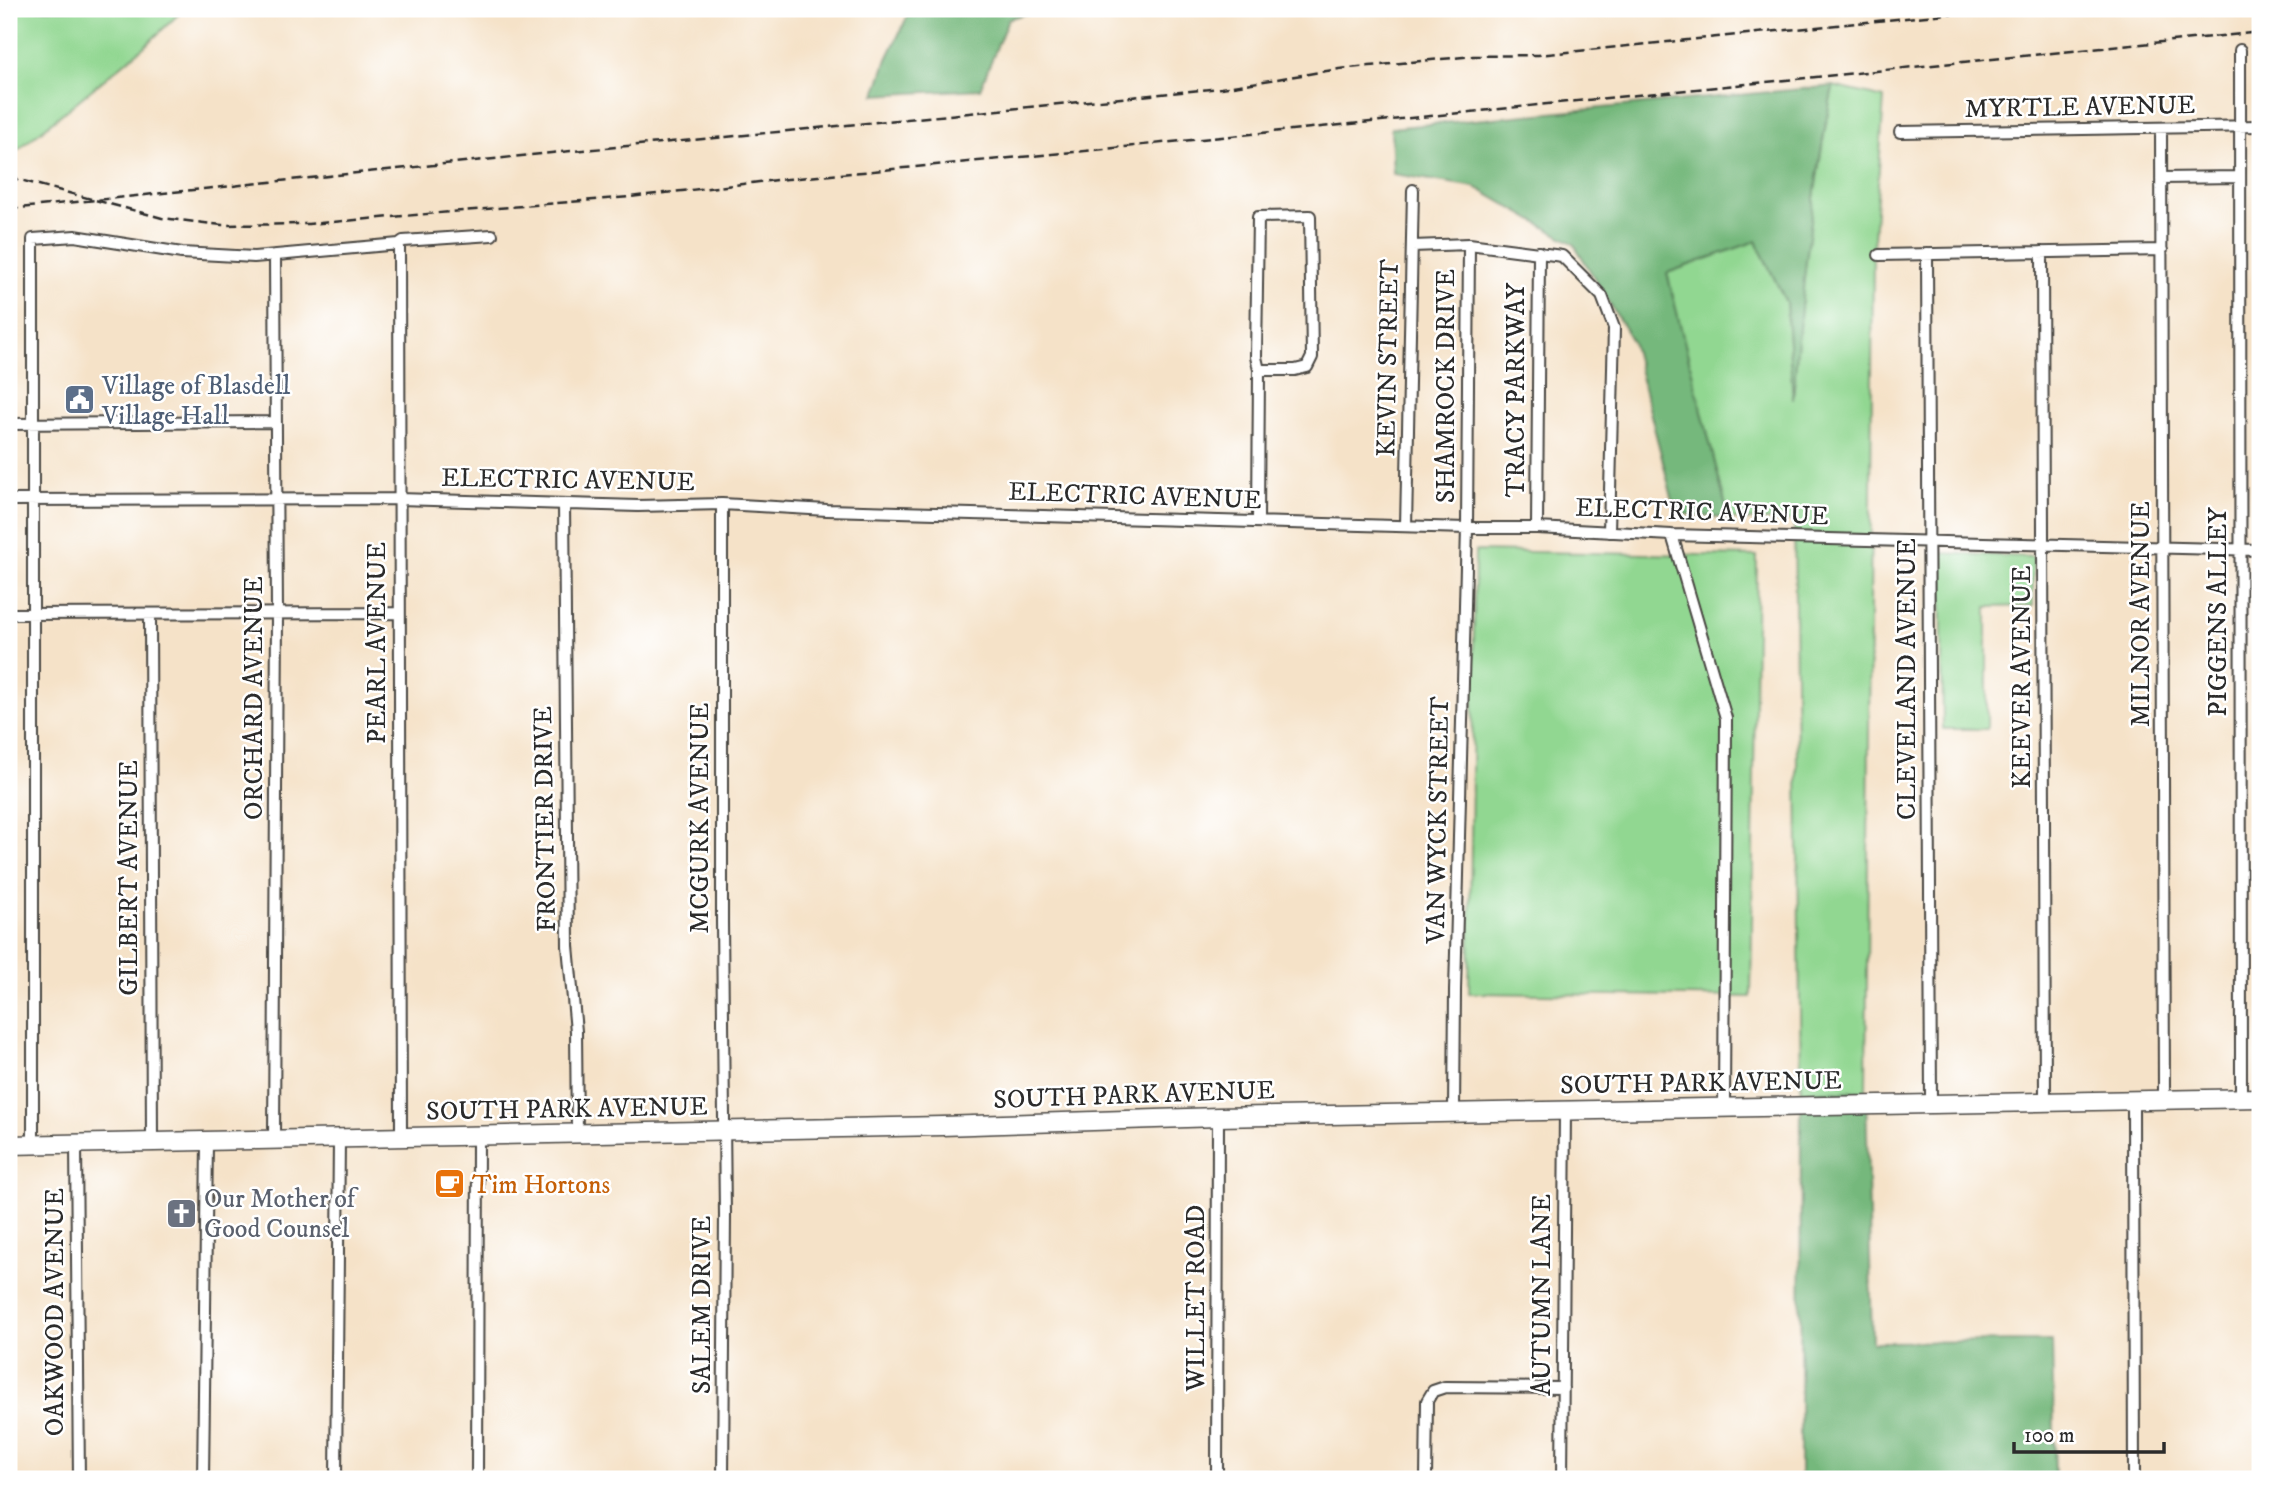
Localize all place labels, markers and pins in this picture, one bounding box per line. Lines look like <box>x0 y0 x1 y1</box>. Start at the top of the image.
place label: Village of Blasdell Village Hall <box>101 370 290 433</box>
public building icon: Village of Blasdell Village Hall <box>62 383 96 417</box>
cafe icon: Tim Hortons <box>432 1167 466 1201</box>
place label: Tim Hortons <box>472 1169 610 1202</box>
place label: Our Mother of Good Counsel <box>204 1183 359 1246</box>
church icon: Our Mother of Good Counsel <box>164 1196 198 1230</box>

